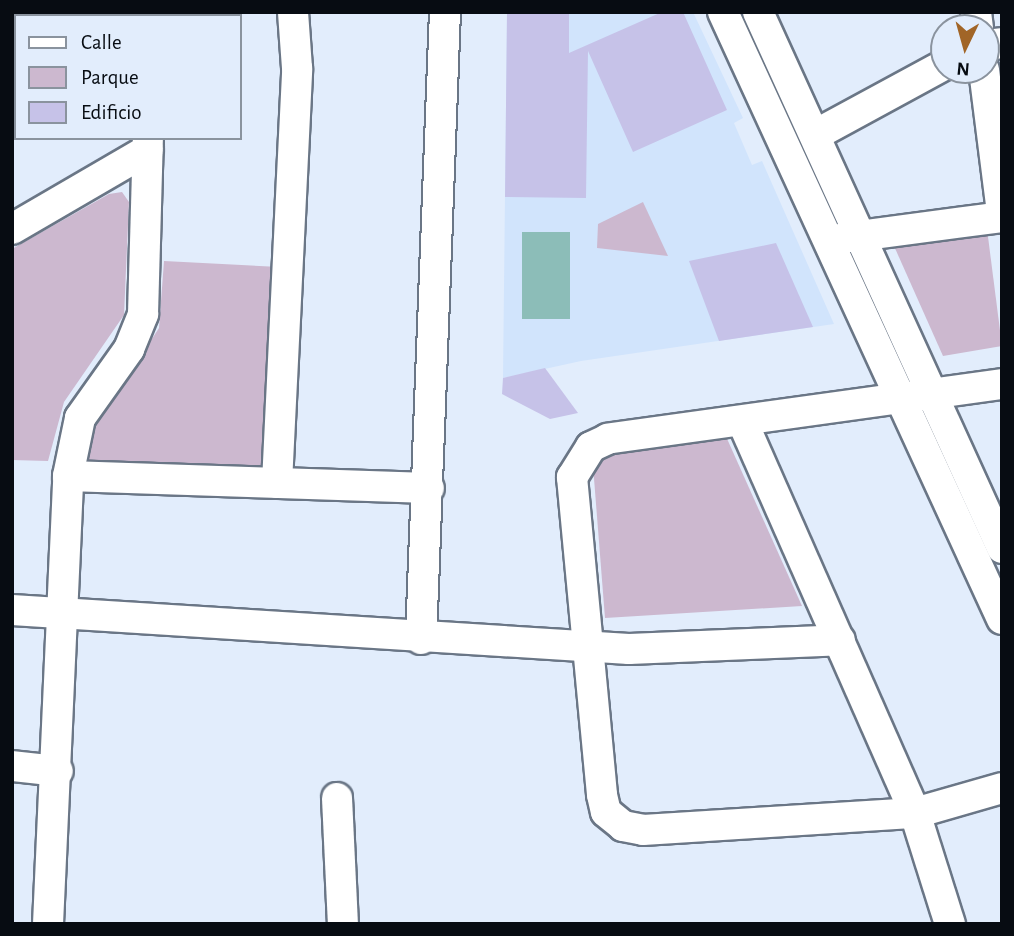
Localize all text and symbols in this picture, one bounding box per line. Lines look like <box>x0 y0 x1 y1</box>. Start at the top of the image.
legend <box>14 14 242 140</box>
north arrow <box>930 14 1000 84</box>
text: Calle <box>81 32 122 53</box>
text: N <box>956 58 971 78</box>
text: Parque <box>81 67 139 88</box>
text: Edificio <box>81 102 142 123</box>

